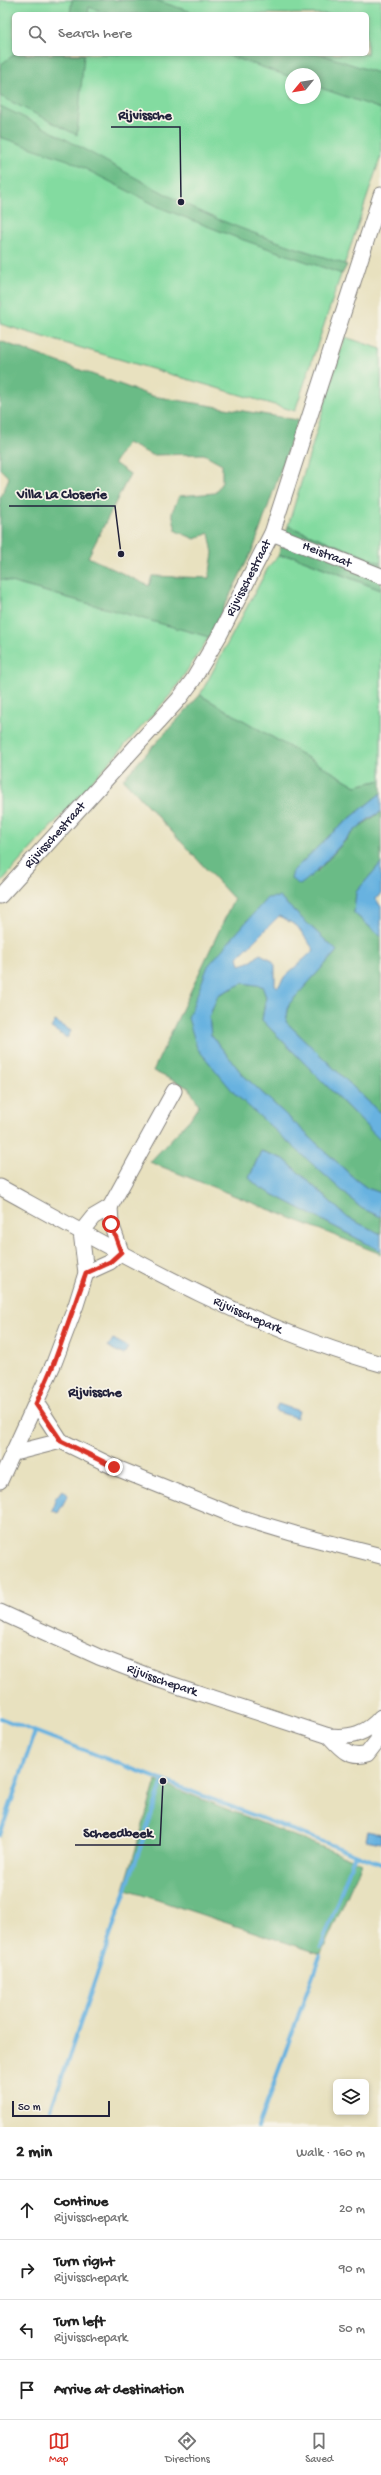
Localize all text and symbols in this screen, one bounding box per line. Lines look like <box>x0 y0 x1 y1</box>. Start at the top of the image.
search box <box>12 12 369 56</box>
icon: search <box>26 23 48 45</box>
text: Search here <box>58 25 132 43</box>
north arrow <box>285 68 321 104</box>
callout: Rijvissche <box>111 101 180 127</box>
text: Rijvissche <box>117 108 173 125</box>
callout: Villa La Closerie <box>9 480 115 506</box>
text: Villa La Closerie <box>16 487 108 504</box>
street label: Rijvisschestraat <box>223 536 275 619</box>
street label: Heistraat <box>300 538 355 572</box>
street label: Rijvisschestraat <box>21 798 90 872</box>
route start <box>102 1215 120 1233</box>
street label: Rijvisschepark <box>211 1294 285 1337</box>
district label: Rijvissche <box>67 1385 123 1402</box>
route end <box>105 1458 123 1476</box>
street label: Rijvisschepark <box>125 1661 200 1700</box>
callout: Scheedbeek <box>75 1819 160 1845</box>
text: Scheedbeek <box>83 1826 155 1843</box>
map controls <box>333 2079 369 2115</box>
button: layers <box>333 2079 369 2115</box>
scale bar <box>12 2099 110 2118</box>
text: 50 m <box>18 2102 40 2114</box>
text: 2 min <box>16 2143 52 2163</box>
text: Walk · 160 m <box>296 2146 365 2161</box>
text: Continue <box>54 2193 108 2211</box>
icon: ahead <box>16 2199 38 2221</box>
text: 20 m <box>339 2202 365 2217</box>
text: Rijvisschepark <box>54 2211 128 2226</box>
text: Turn right <box>54 2253 114 2271</box>
icon: right <box>16 2259 38 2281</box>
text: 90 m <box>339 2262 365 2277</box>
text: Rijvisschepark <box>54 2271 128 2286</box>
text: Turn left <box>54 2313 105 2331</box>
icon: left <box>16 2319 38 2341</box>
text: 50 m <box>338 2322 365 2337</box>
text: Rijvisschepark <box>54 2331 128 2346</box>
icon: arrive <box>16 2379 38 2401</box>
text: Arrive at destination <box>54 2381 184 2399</box>
tab: Map <box>48 2430 70 2466</box>
tab: Directions <box>165 2430 210 2466</box>
tab: Saved <box>305 2430 333 2466</box>

